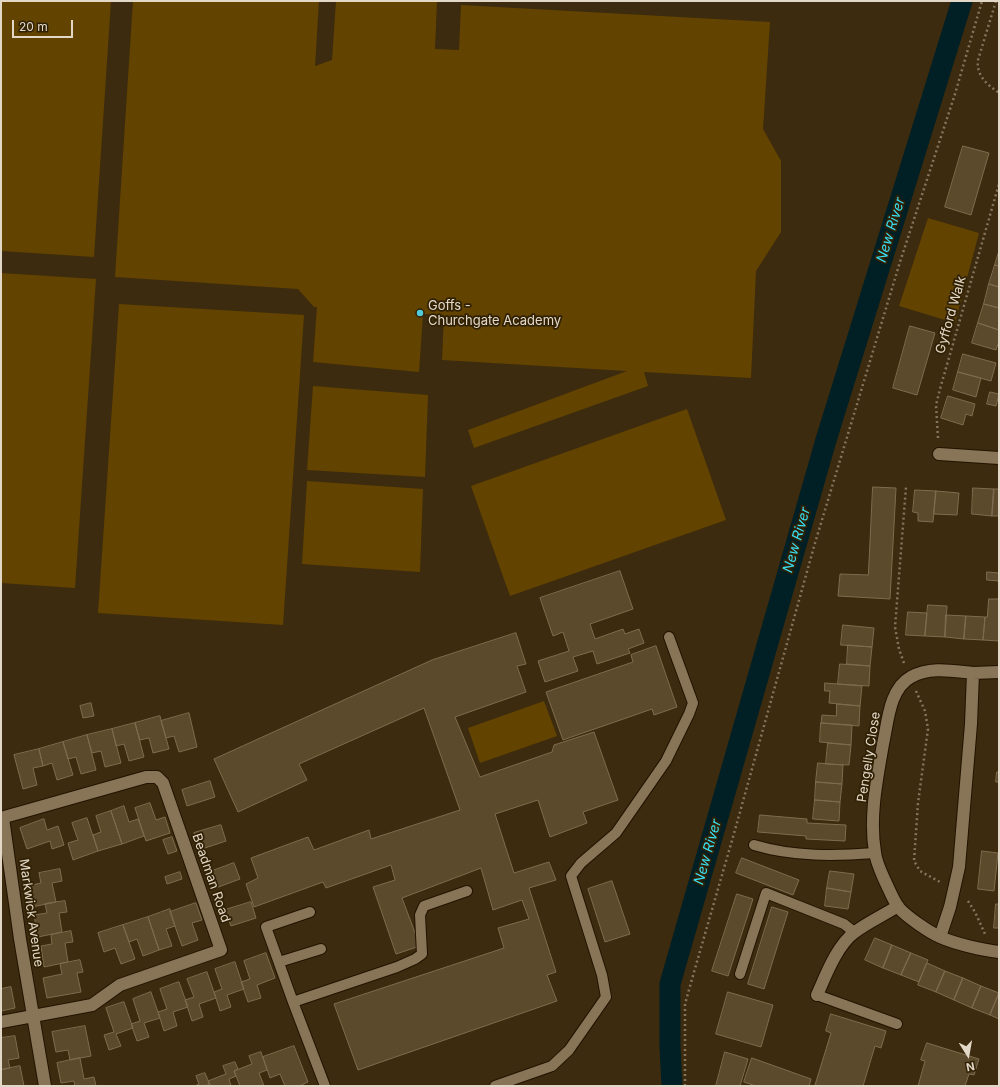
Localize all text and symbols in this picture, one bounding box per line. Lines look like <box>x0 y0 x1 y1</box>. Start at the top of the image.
scale bar <box>14 12 75 38</box>
text: 20 m <box>19 19 48 34</box>
water label: New River <box>873 195 909 265</box>
street label: Gyfford Walk <box>933 275 969 355</box>
place label: Goffs - Churchgate Academy <box>428 298 561 329</box>
marker: Goffs - Churchgate Academy <box>415 308 425 318</box>
water label: New River <box>780 505 814 575</box>
street label: Pengelly Close <box>854 711 884 803</box>
water label: New River <box>691 817 725 887</box>
street label: Beadman Road <box>189 832 233 924</box>
street label: Markwick Avenue <box>16 858 46 968</box>
north arrow <box>948 1035 988 1075</box>
text: N <box>965 1059 976 1074</box>

